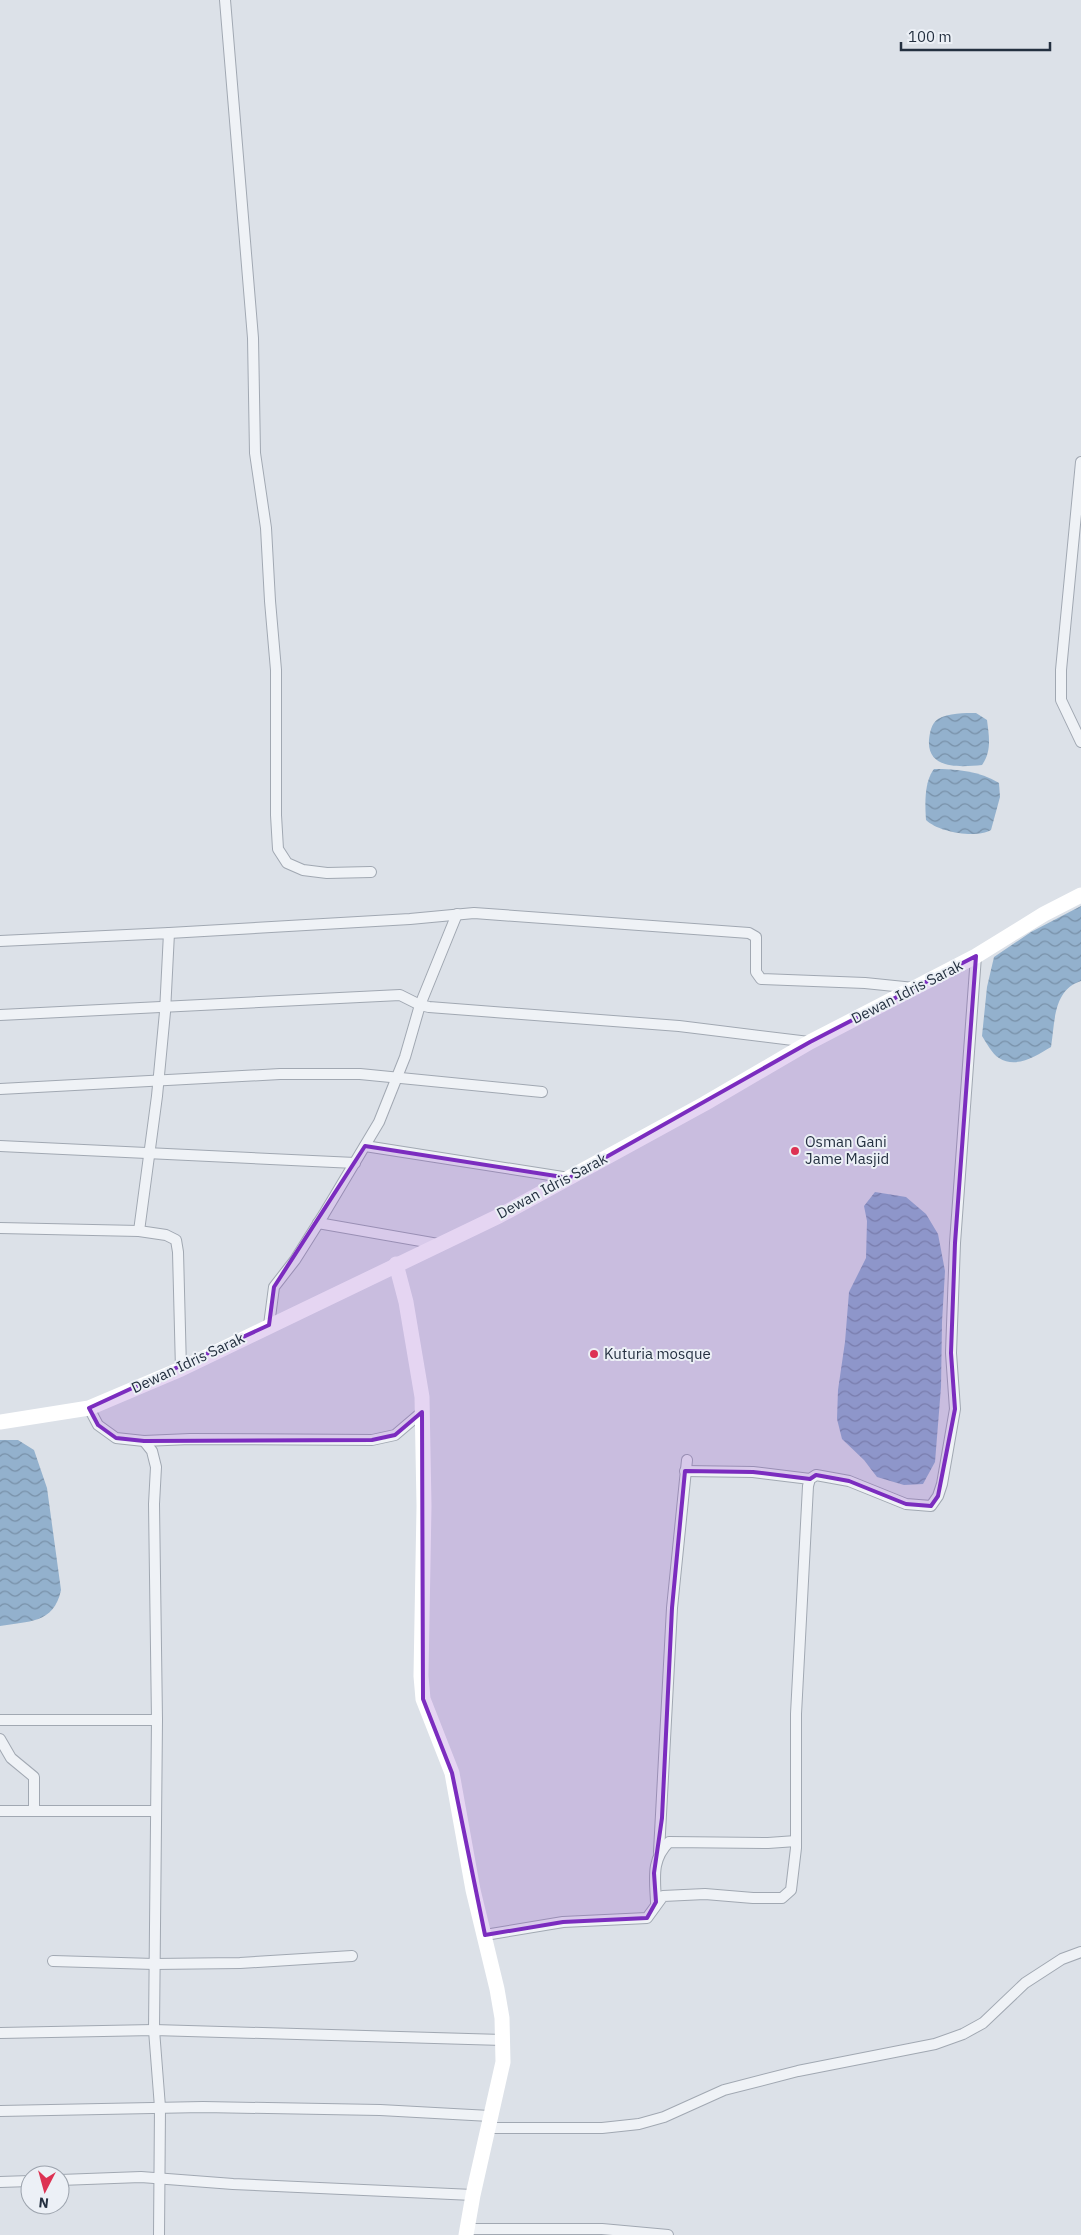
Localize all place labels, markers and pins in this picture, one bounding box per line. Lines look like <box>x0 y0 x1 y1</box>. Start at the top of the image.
place label: Osman Gani Jame Masjid <box>805 1132 889 1168</box>
marker: Osman Gani Jame Masjid <box>789 1145 801 1157</box>
place label: Kuturia mosque <box>604 1344 711 1363</box>
marker: Kuturia mosque <box>588 1348 600 1360</box>

